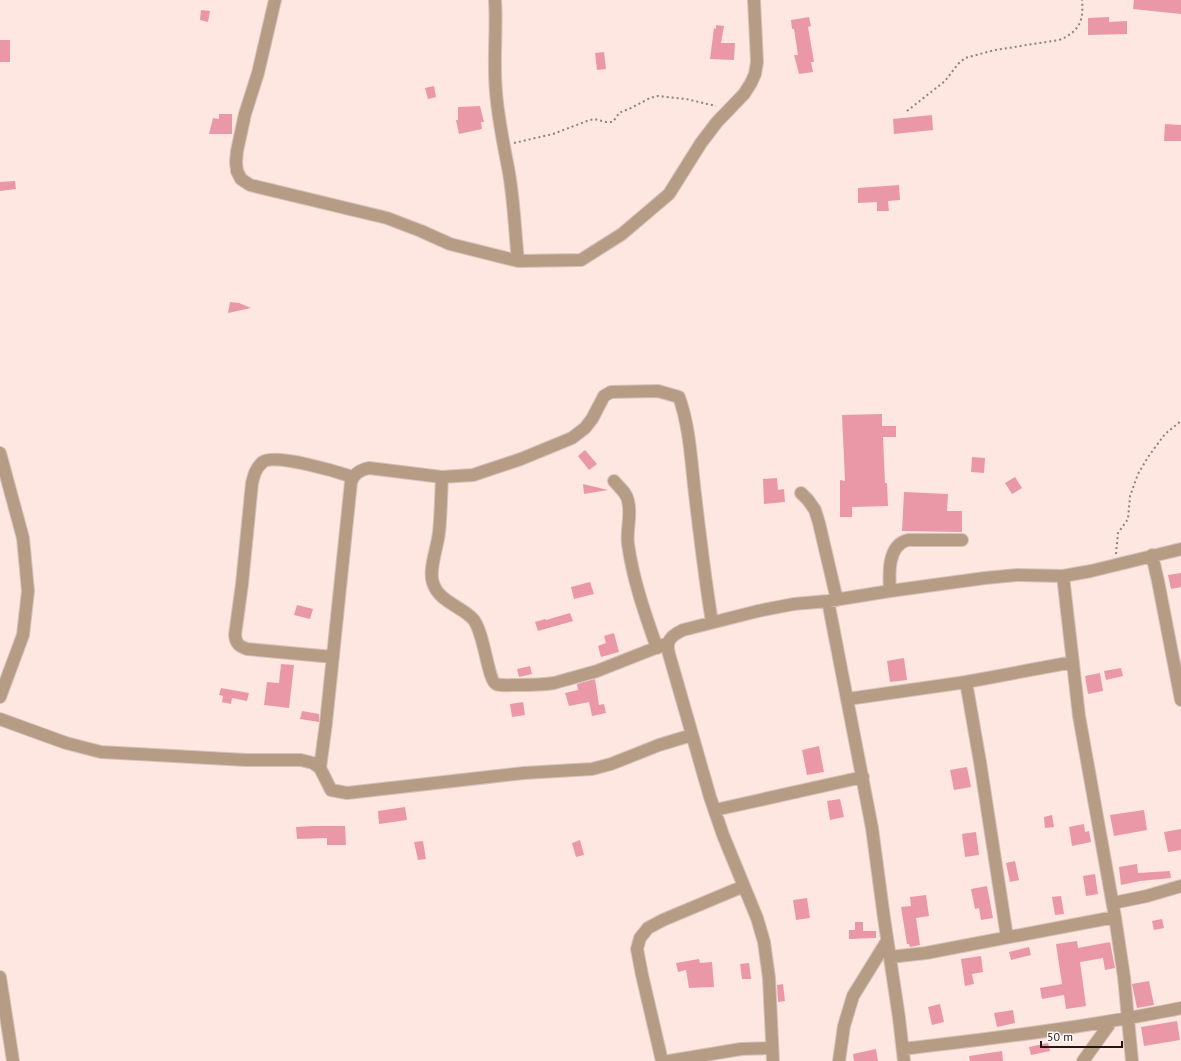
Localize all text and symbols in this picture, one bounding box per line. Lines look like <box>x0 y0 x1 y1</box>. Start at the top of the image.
scale bar <box>1041 1023 1122 1049</box>
text: 50 m <box>1047 1029 1073 1044</box>

